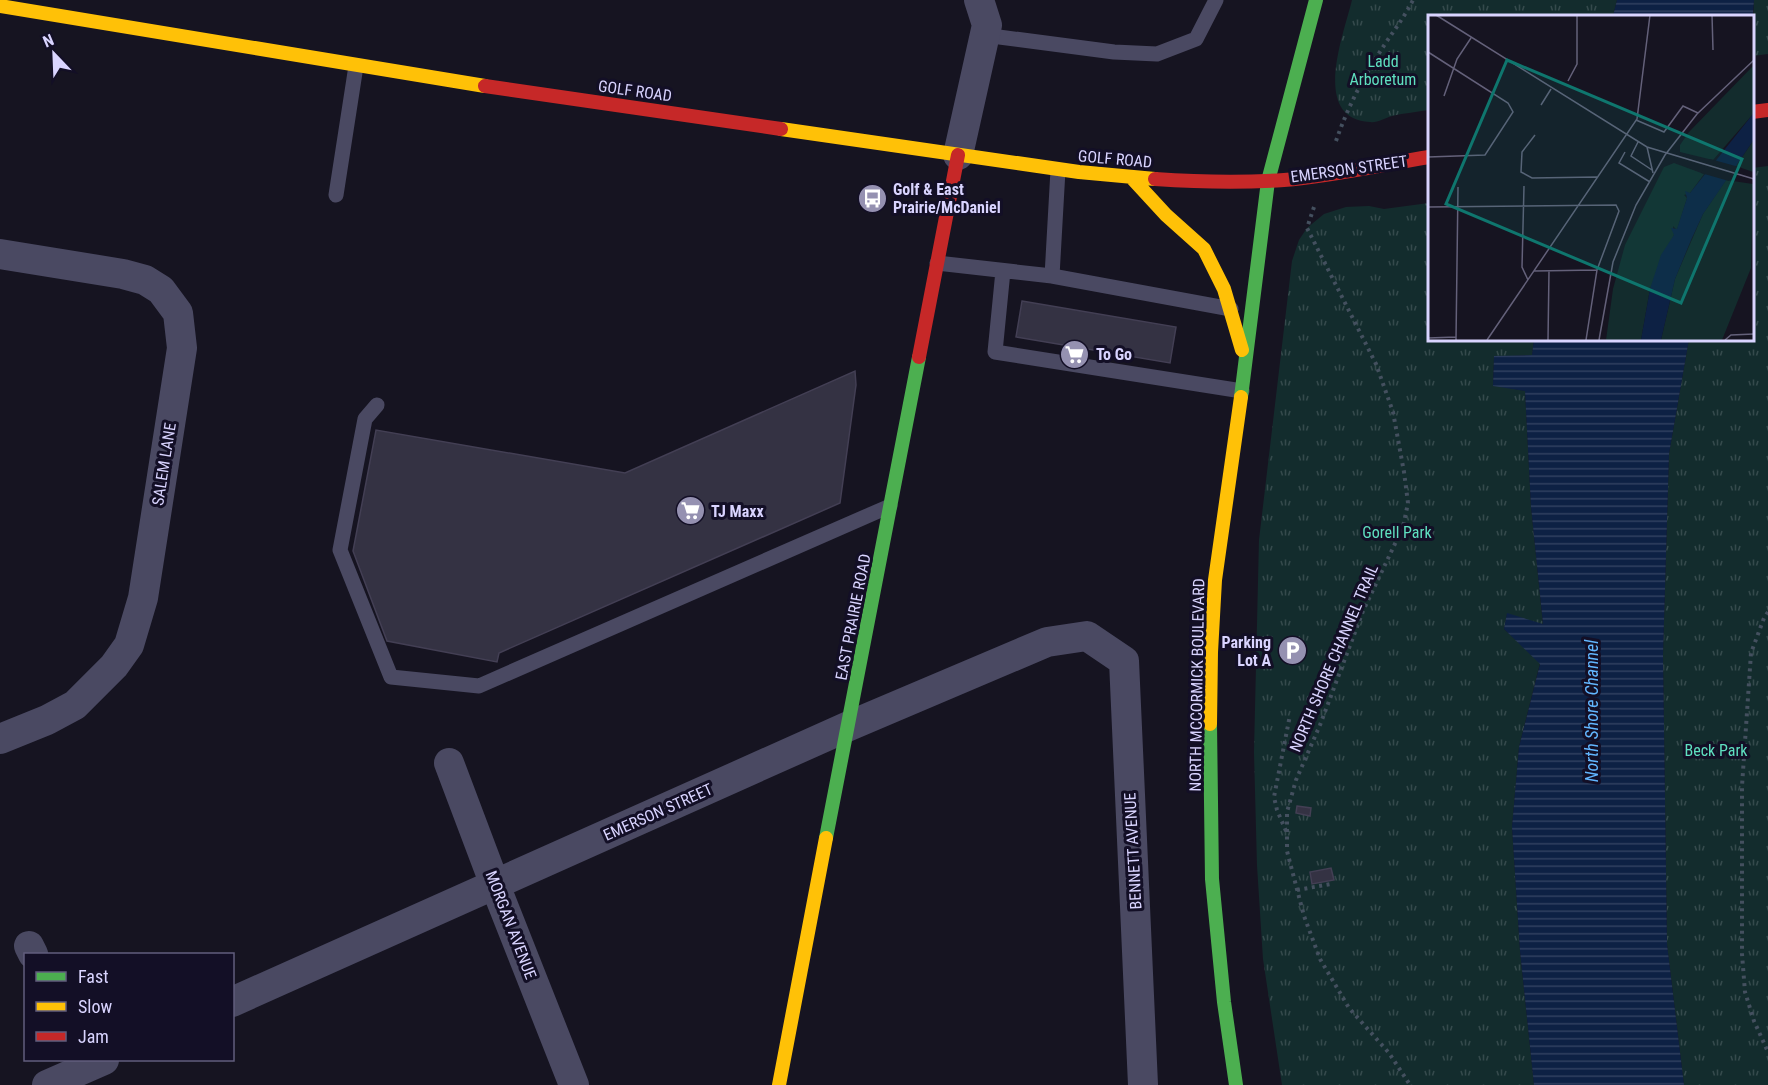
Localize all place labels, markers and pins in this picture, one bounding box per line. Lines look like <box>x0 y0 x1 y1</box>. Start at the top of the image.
place label: Golf & East Prairie/McDaniel <box>893 180 1001 217</box>
bus stop icon: Golf & East Prairie/McDaniel <box>856 182 888 214</box>
supermarket icon: To Go <box>1059 338 1091 370</box>
place label: To Go <box>1096 345 1132 364</box>
supermarket icon: TJ Maxx <box>674 495 706 527</box>
place label: TJ Maxx <box>711 502 764 521</box>
place label: Parking Lot A <box>1222 633 1271 670</box>
parking icon: Parking Lot A <box>1276 635 1308 667</box>

